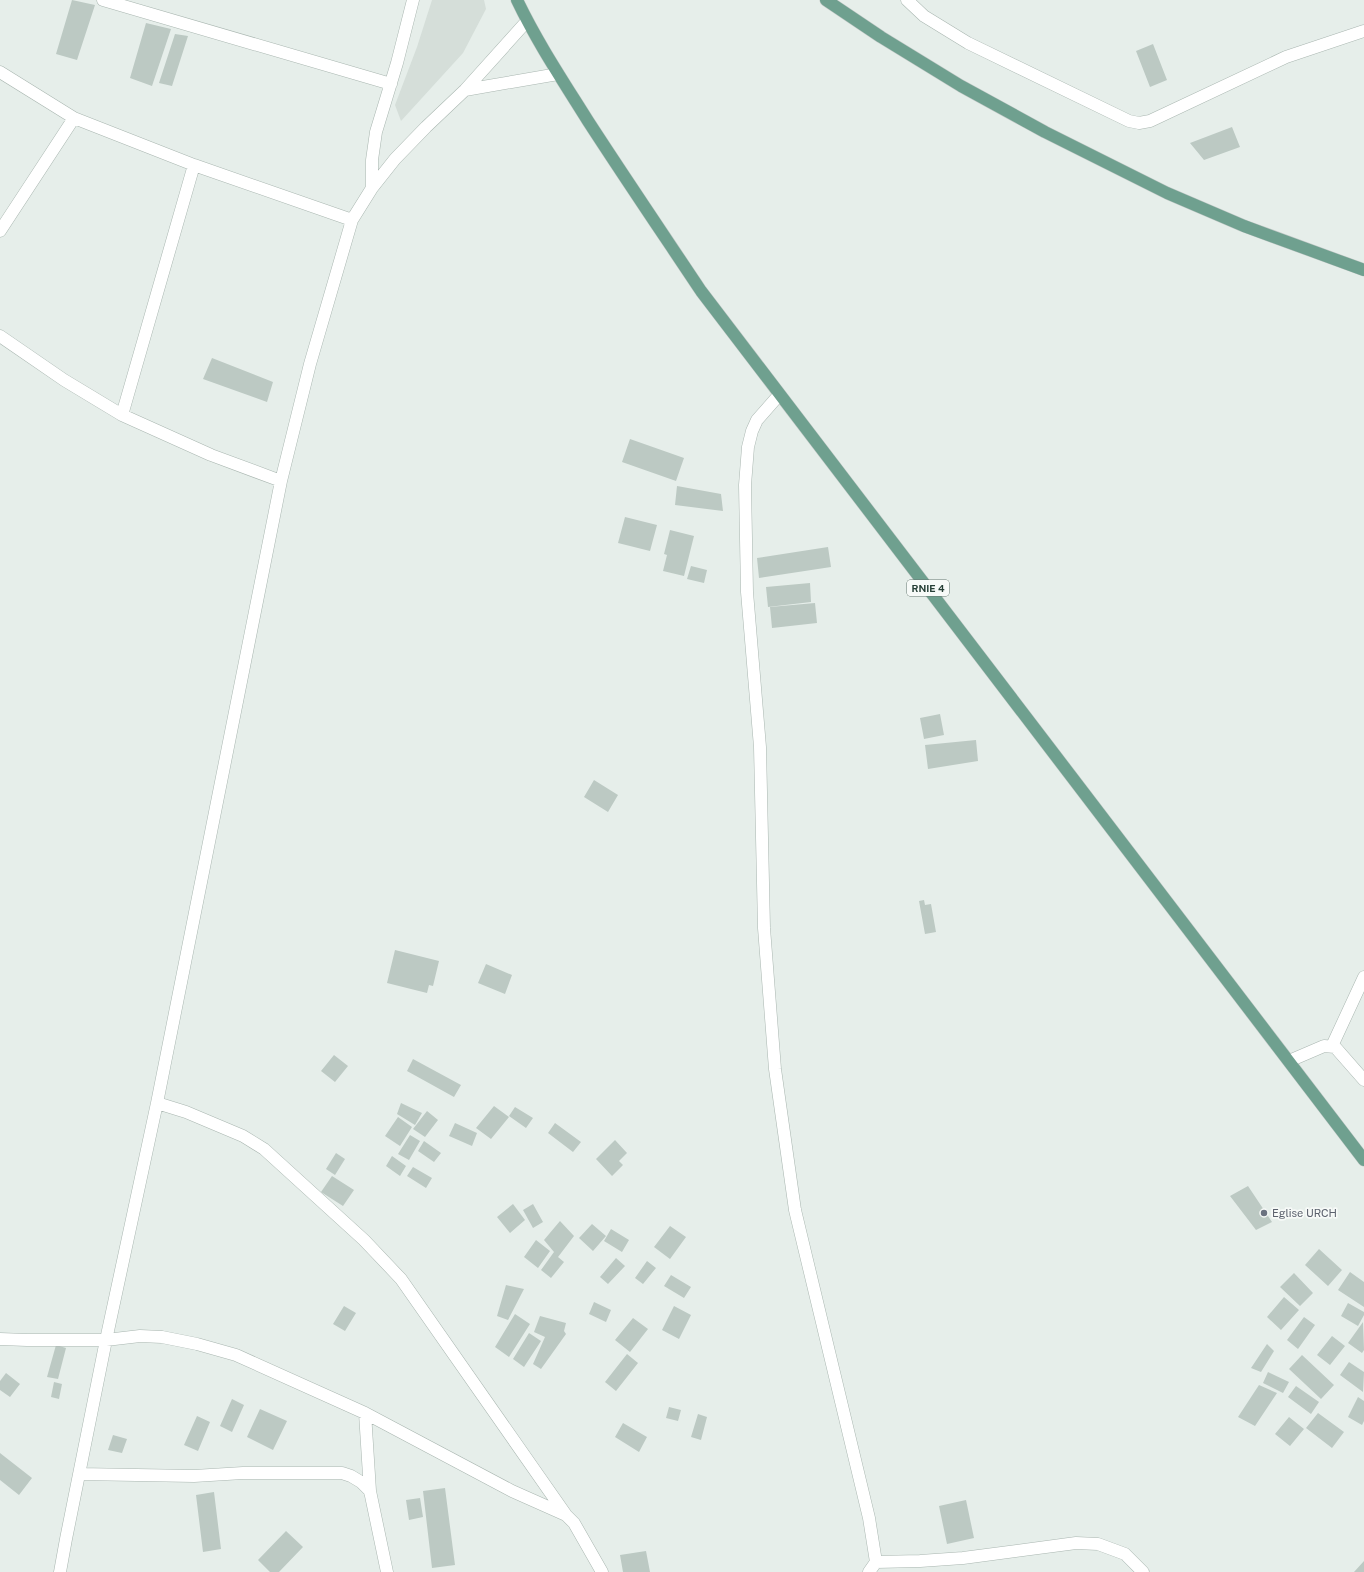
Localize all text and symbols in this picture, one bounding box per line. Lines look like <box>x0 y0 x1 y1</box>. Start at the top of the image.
road number: RNIE 4 <box>907 580 949 596</box>
place label: Eglise URCH <box>1272 1207 1337 1219</box>
marker: Eglise URCH <box>1259 1208 1269 1218</box>

